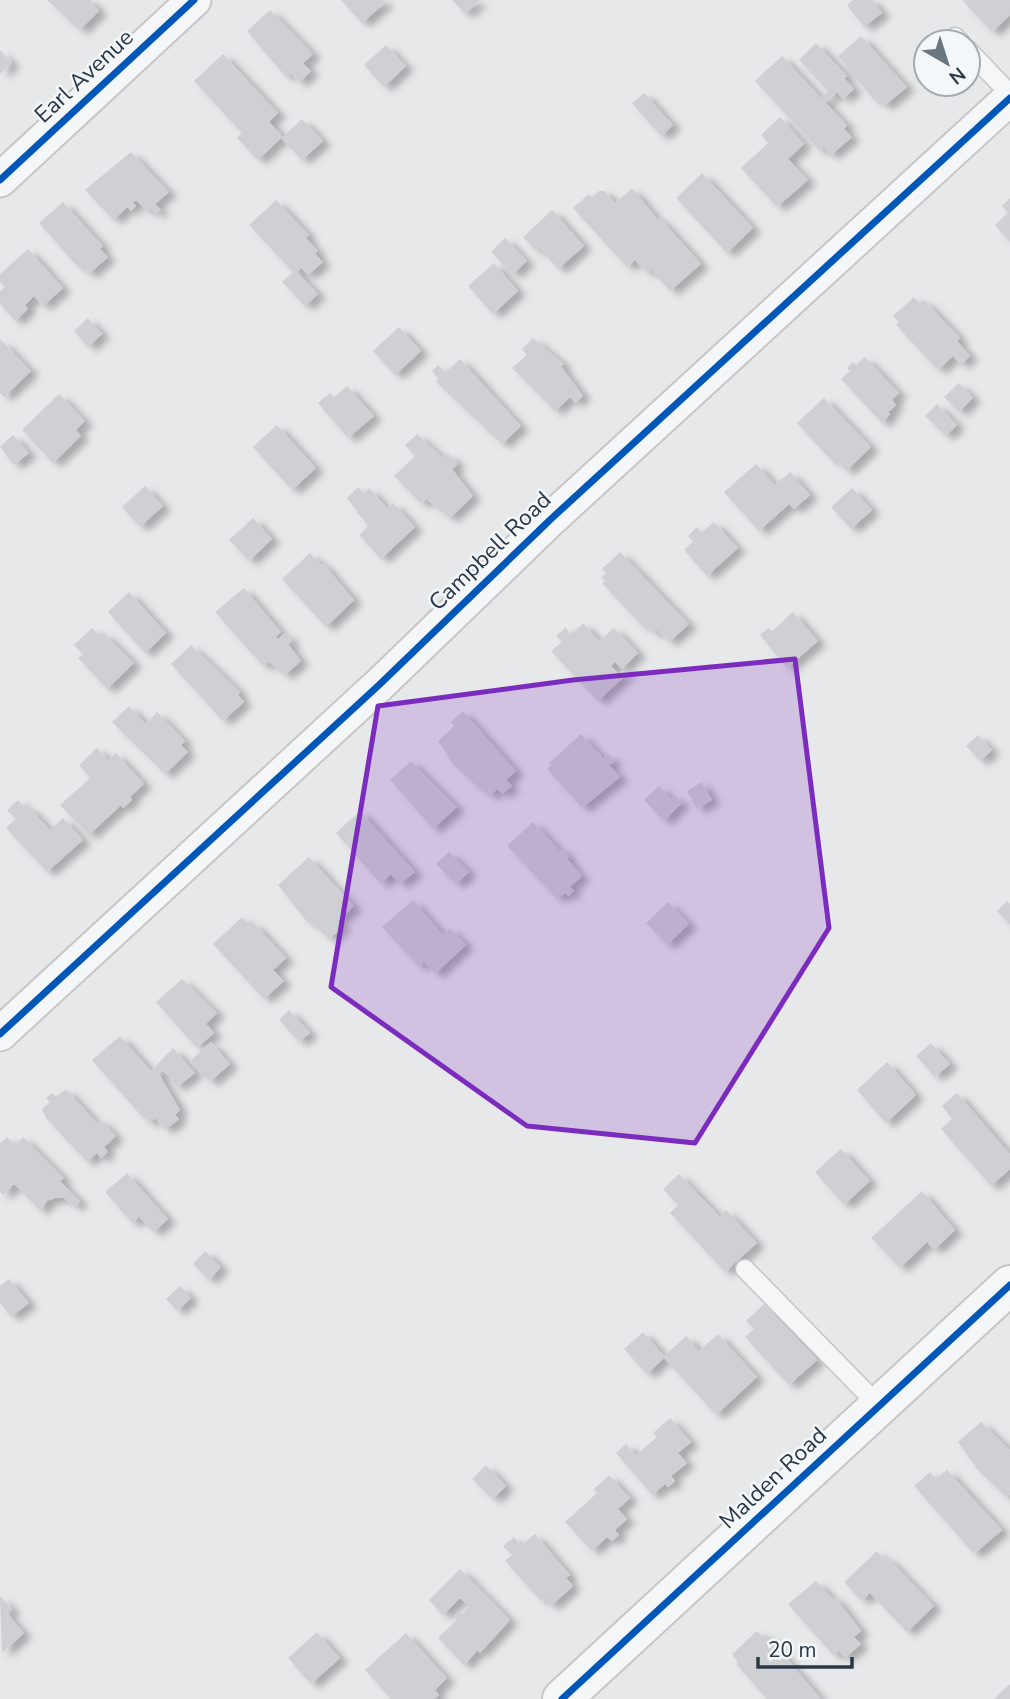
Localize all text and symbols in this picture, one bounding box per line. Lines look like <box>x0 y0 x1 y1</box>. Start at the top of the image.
street label: Earl Avenue <box>28 22 140 130</box>
north arrow <box>912 28 982 98</box>
text: N <box>943 61 971 90</box>
street label: Campbell Road <box>422 485 558 617</box>
street label: Malden Road <box>712 1420 834 1536</box>
scale bar <box>758 1626 852 1670</box>
text: 20 m <box>768 1636 817 1664</box>

